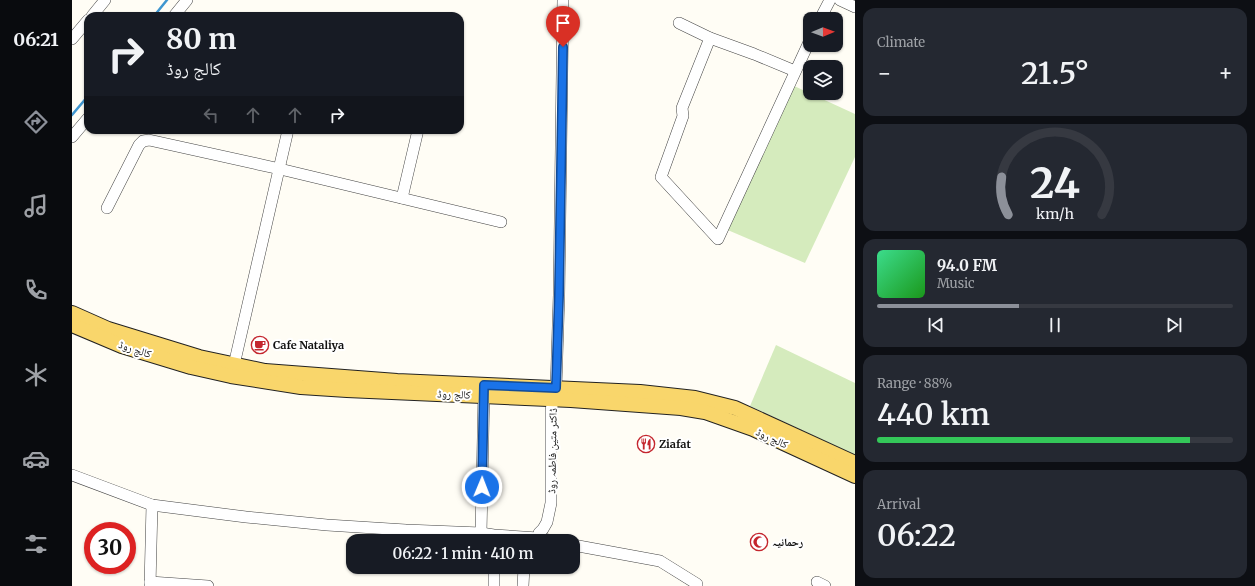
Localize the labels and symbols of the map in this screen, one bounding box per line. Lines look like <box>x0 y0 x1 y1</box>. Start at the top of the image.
pin <box>546 6 580 47</box>
north arrow <box>803 12 843 52</box>
cafe icon: Cafe Nataliya <box>250 335 270 355</box>
street label: کالج روڈ <box>117 337 154 361</box>
place label: Cafe Nataliya <box>273 338 344 352</box>
street label: کالج روڈ <box>437 386 471 402</box>
street label: ڈاکٹر متین فاطمہ روڈ <box>544 408 560 494</box>
street label: کالج روڈ <box>754 425 791 452</box>
restaurant icon: Ziafat <box>636 434 656 454</box>
place label: Ziafat <box>659 437 691 451</box>
position arrow <box>461 466 503 508</box>
speed limit sign: 30 <box>84 522 136 574</box>
mosque icon: رحمانیہ <box>749 532 769 552</box>
place label: رحمانیہ <box>772 535 803 549</box>

